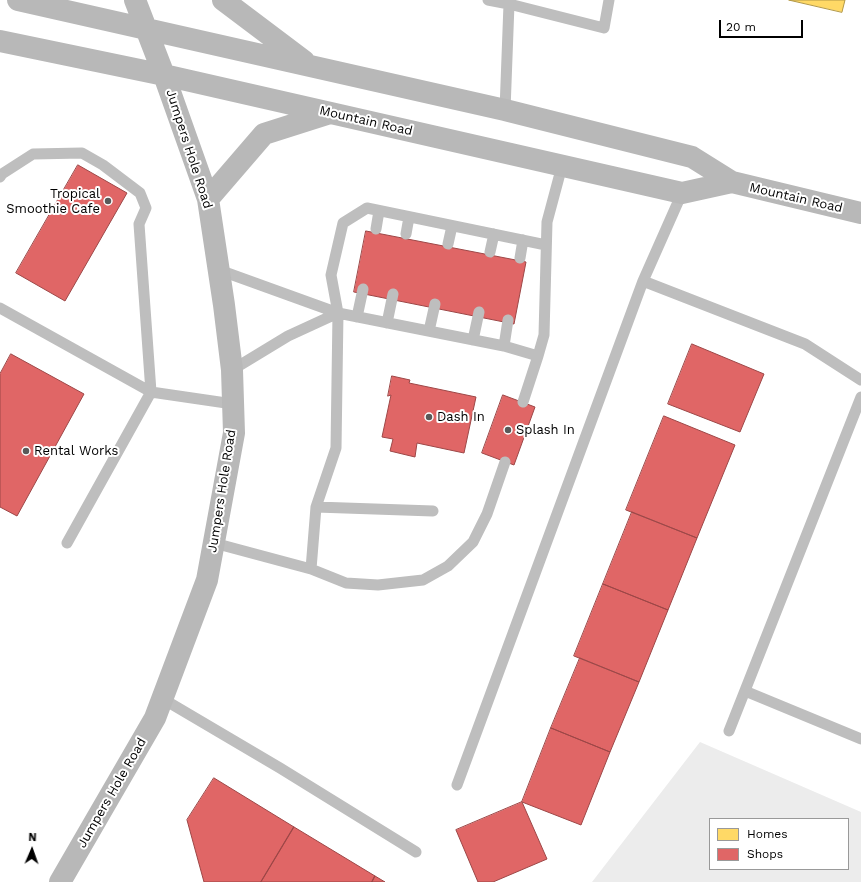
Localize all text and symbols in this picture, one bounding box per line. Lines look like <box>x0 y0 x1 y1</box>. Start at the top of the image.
scale bar <box>721 12 805 38</box>
text: 20 m <box>726 20 756 34</box>
street label: Jumpers Hole Road <box>162 87 216 211</box>
street label: Mountain Road <box>318 103 414 139</box>
street label: Mountain Road <box>748 180 844 216</box>
place label: Tropical Smoothie Cafe <box>6 186 100 217</box>
marker: Tropical Smoothie Cafe <box>103 196 113 206</box>
place label: Dash In <box>437 409 485 425</box>
marker: Dash In <box>424 412 434 422</box>
place label: Splash In <box>516 422 575 438</box>
marker: Splash In <box>503 425 513 435</box>
street label: Jumpers Hole Road <box>205 428 239 554</box>
place label: Rental Works <box>34 443 118 459</box>
marker: Rental Works <box>21 446 31 456</box>
street label: Jumpers Hole Road <box>74 735 150 851</box>
legend <box>709 818 849 870</box>
text: Homes <box>747 827 788 841</box>
north arrow <box>12 830 52 870</box>
text: N <box>28 831 37 844</box>
text: Shops <box>747 847 783 861</box>

